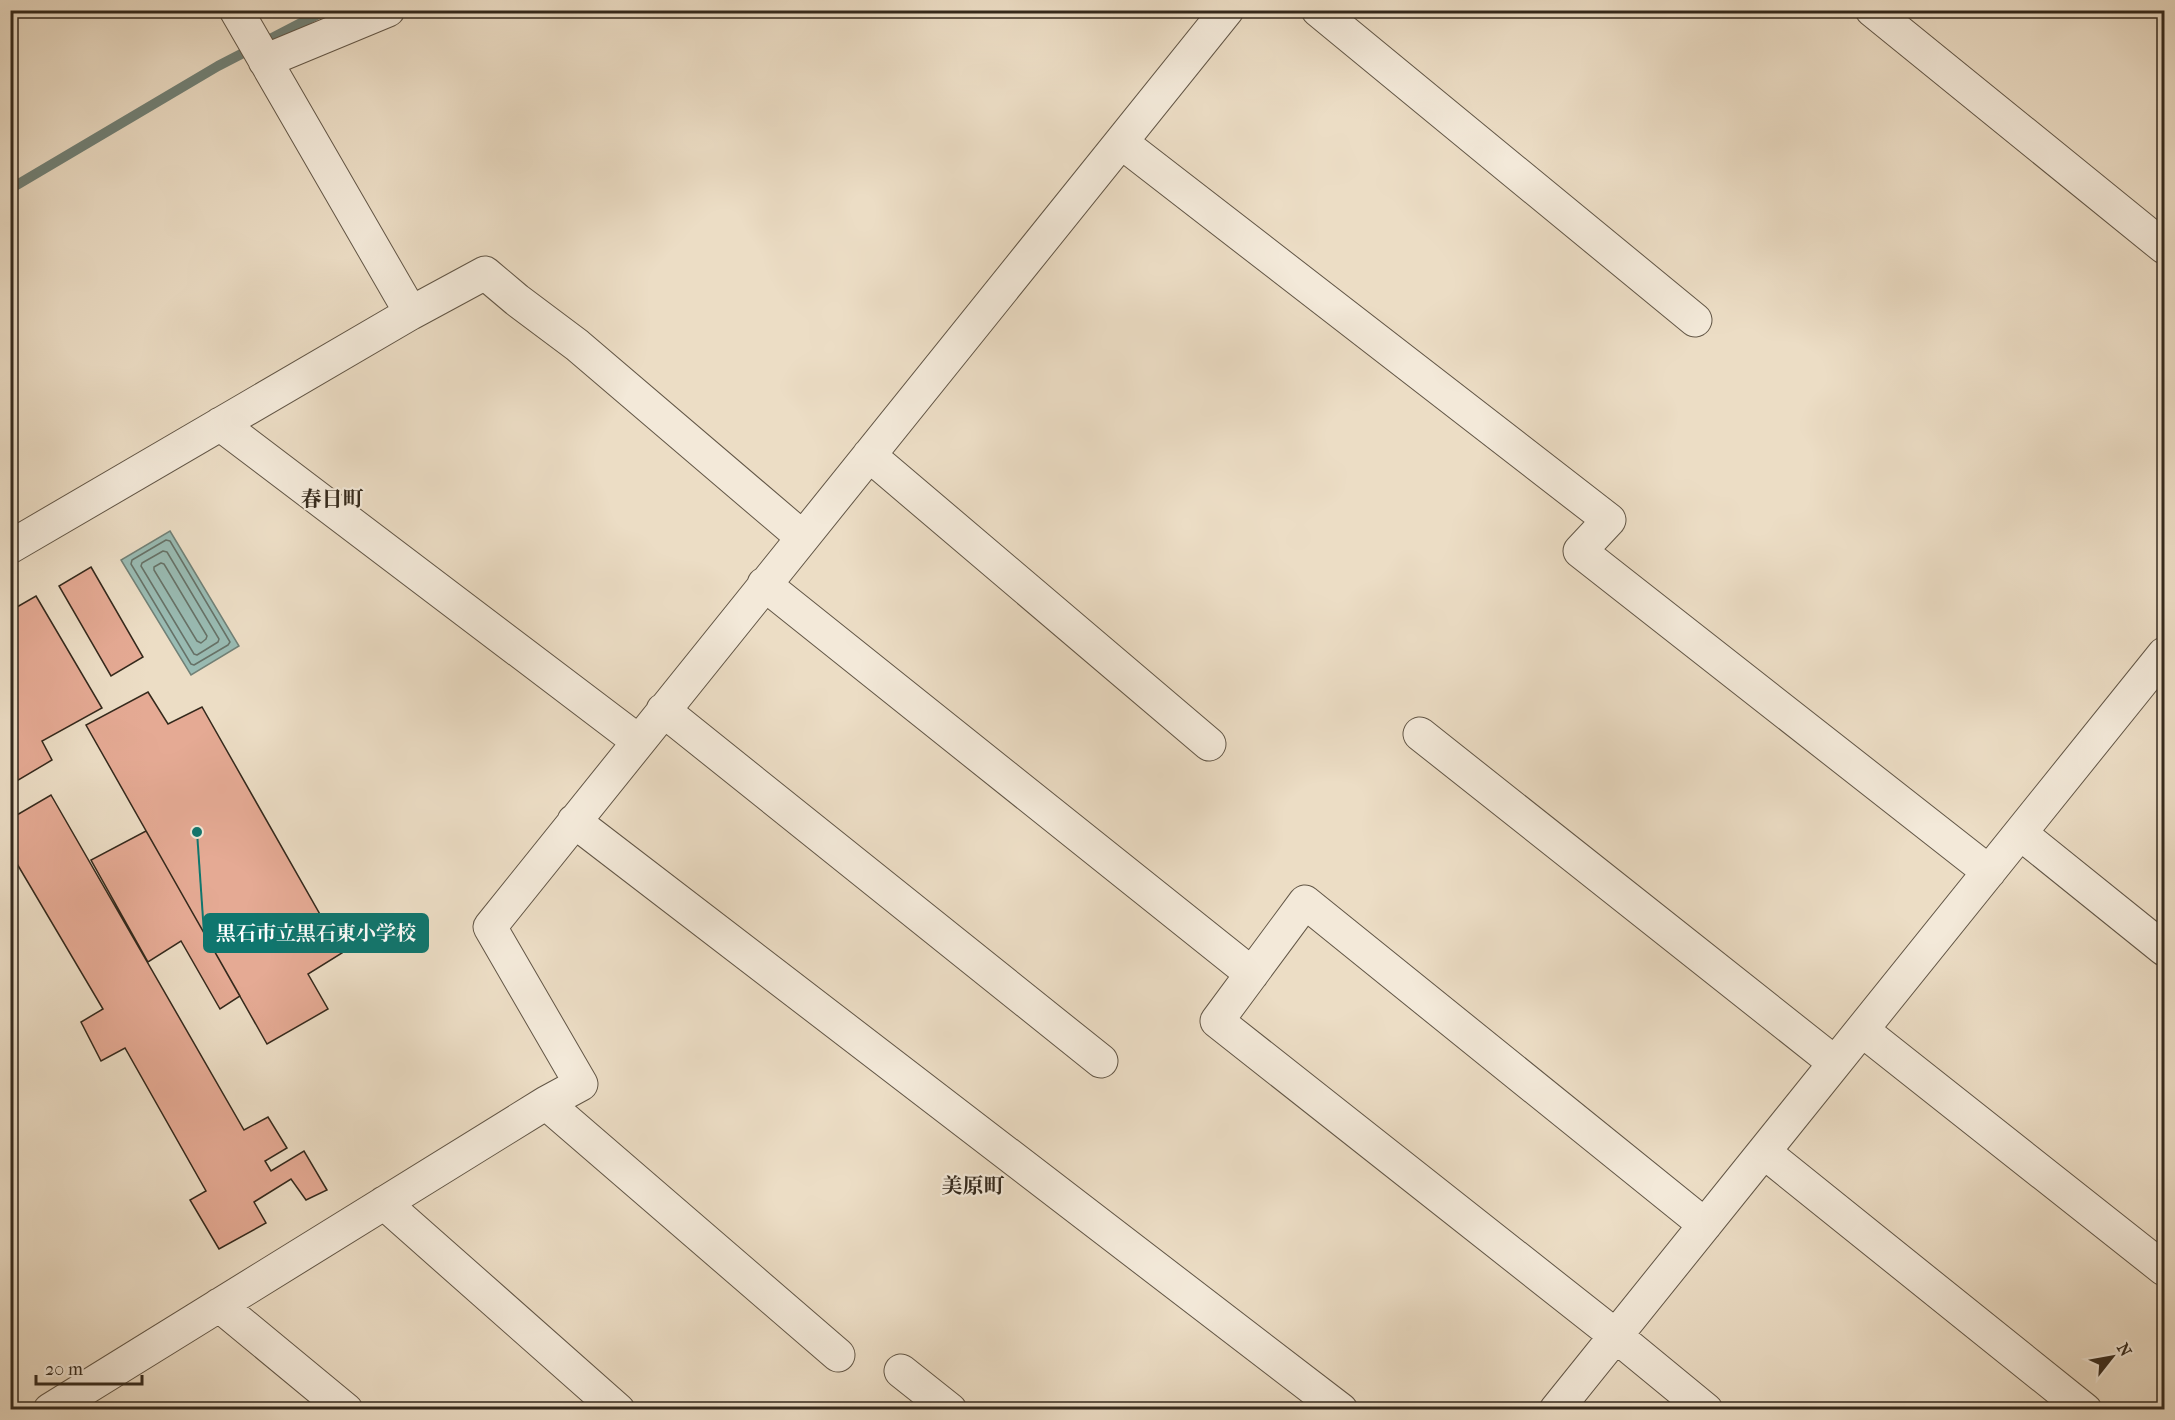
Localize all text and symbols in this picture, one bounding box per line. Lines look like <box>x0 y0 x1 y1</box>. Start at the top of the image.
district label: 春日町 <box>301 487 364 511</box>
callout: 黒石市立黒石東小学校 <box>204 914 428 952</box>
text: 黒石市立黒石東小学校 <box>216 922 416 945</box>
district label: 美原町 <box>942 1174 1005 1198</box>
north arrow <box>2082 1327 2142 1387</box>
text: N <box>2113 1339 2136 1360</box>
scale bar <box>36 1348 142 1386</box>
text: 20 m <box>45 1359 83 1380</box>

